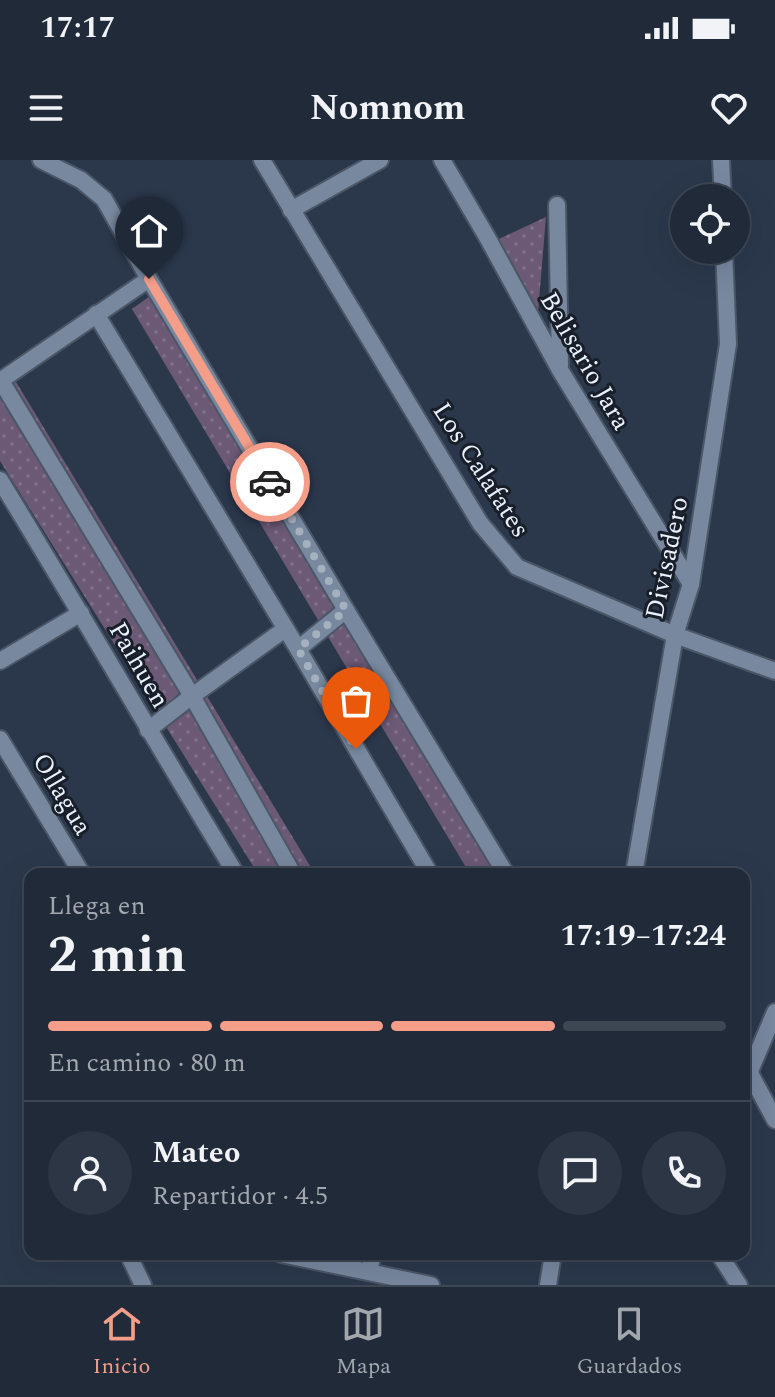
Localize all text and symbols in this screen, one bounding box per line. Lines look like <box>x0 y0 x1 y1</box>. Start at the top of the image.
text: 17:17 <box>40 5 115 51</box>
text: Nomnom <box>310 81 465 136</box>
icon: menu <box>24 86 68 130</box>
icon: heart <box>707 86 751 130</box>
map controls <box>670 184 750 264</box>
button: locate <box>670 184 750 264</box>
pin <box>115 197 183 279</box>
icon: home <box>127 209 171 253</box>
street label: Belisario Jara <box>529 284 641 438</box>
street label: Los Calafates <box>422 394 540 546</box>
courier <box>230 442 310 522</box>
icon: car <box>248 460 292 504</box>
street label: Divisadero <box>635 493 699 623</box>
street label: Paihuen <box>98 614 180 716</box>
pin <box>322 667 390 749</box>
icon: bag <box>334 679 378 723</box>
street label: Ollagua <box>22 745 103 843</box>
text: Llega en <box>48 886 146 926</box>
text: 17:19–17:24 <box>560 913 726 959</box>
text: 2 min <box>48 916 186 995</box>
text: En camino · 80 m <box>48 1043 246 1083</box>
text: Mateo <box>152 1130 240 1176</box>
button: person <box>48 1131 132 1215</box>
button: chat <box>538 1131 622 1215</box>
button: phone <box>642 1131 726 1215</box>
text: Repartidor · 4.5 <box>152 1176 328 1216</box>
tab: Inicio <box>93 1302 150 1383</box>
tab: Mapa <box>336 1302 391 1383</box>
tab: Guardados <box>577 1302 682 1383</box>

